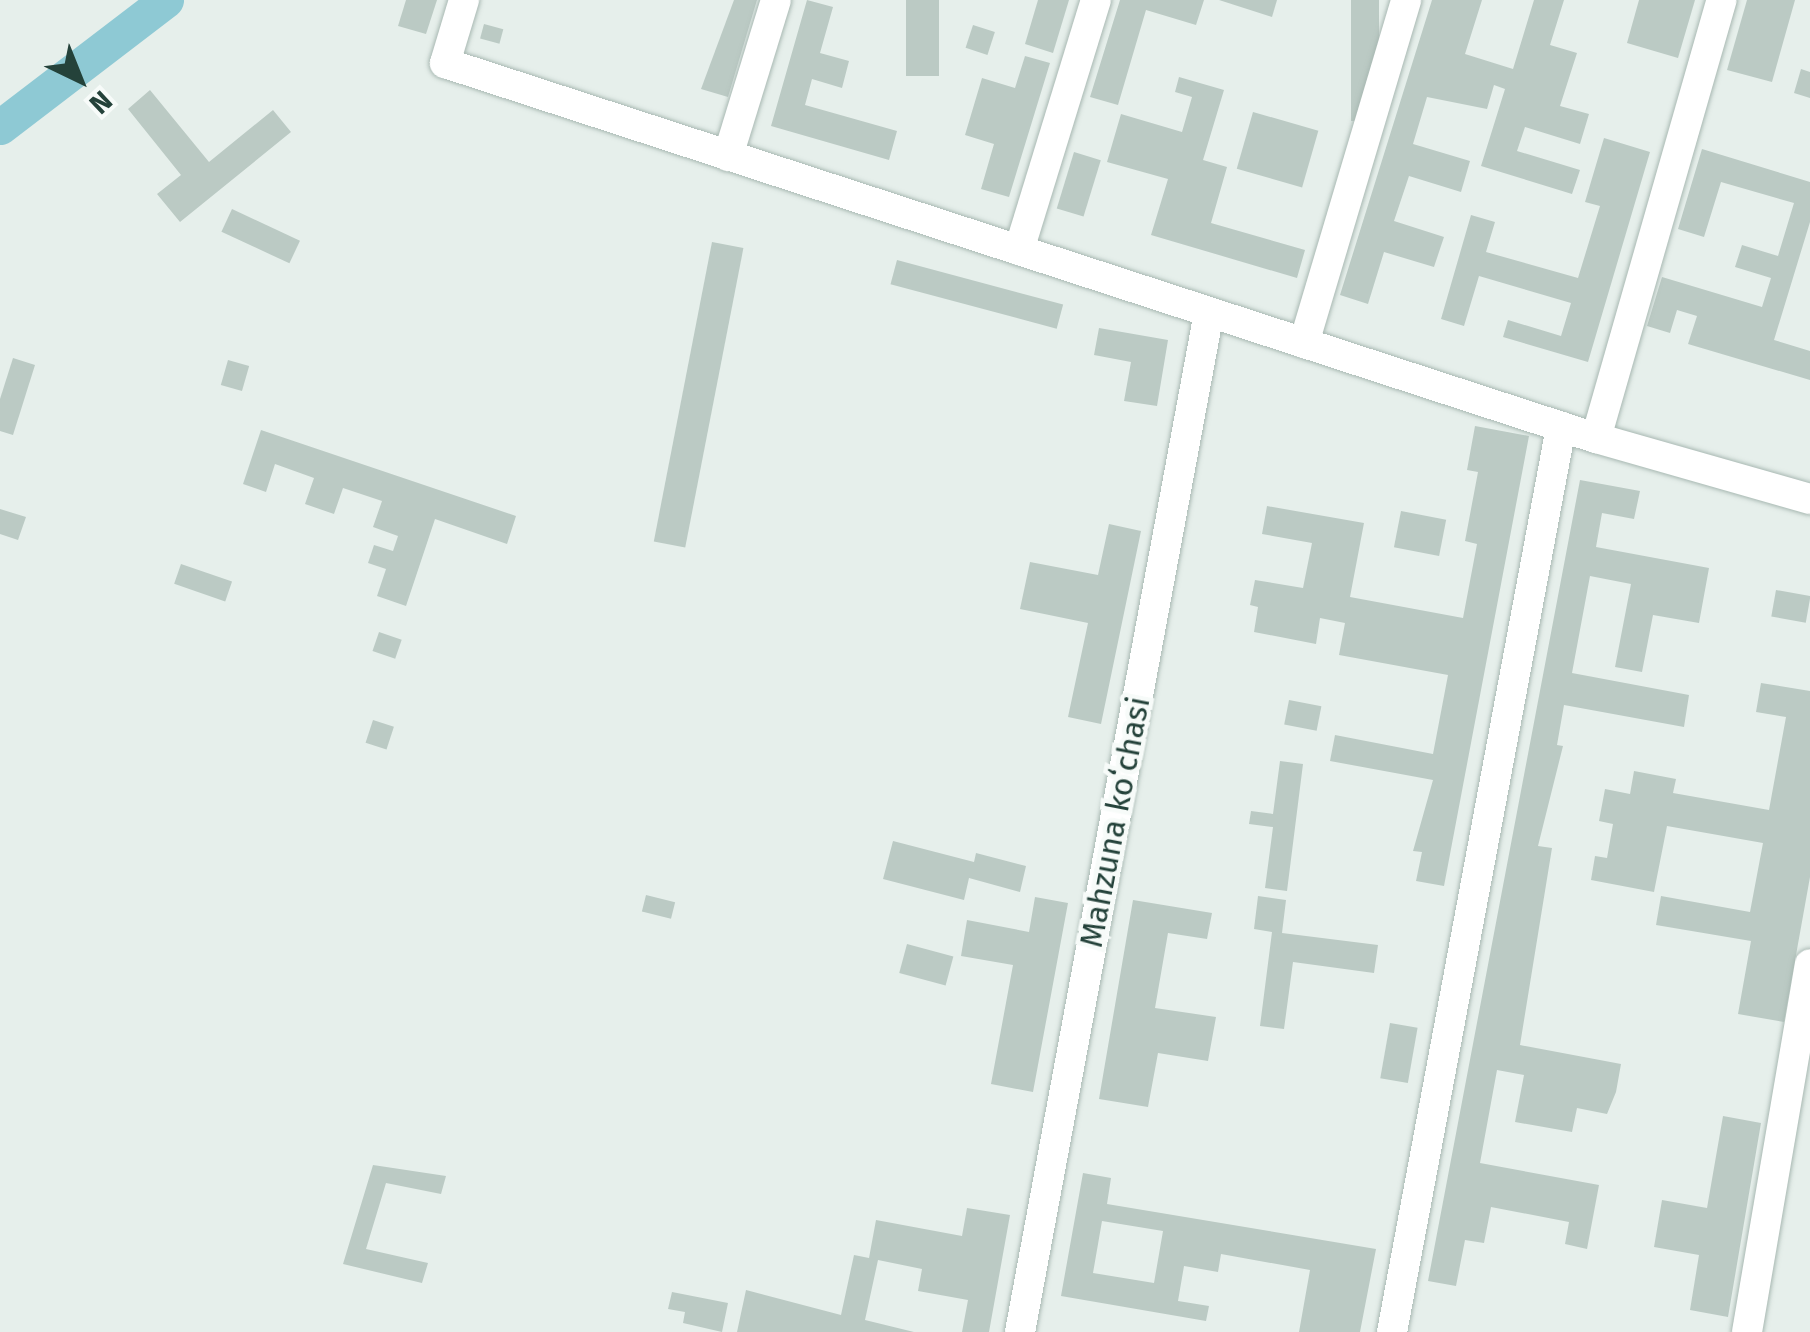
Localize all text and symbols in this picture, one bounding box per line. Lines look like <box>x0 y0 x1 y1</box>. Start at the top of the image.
north arrow <box>30 30 130 130</box>
text: N <box>83 84 119 121</box>
street label: Mahzuna koʻchasi <box>1072 693 1158 951</box>

